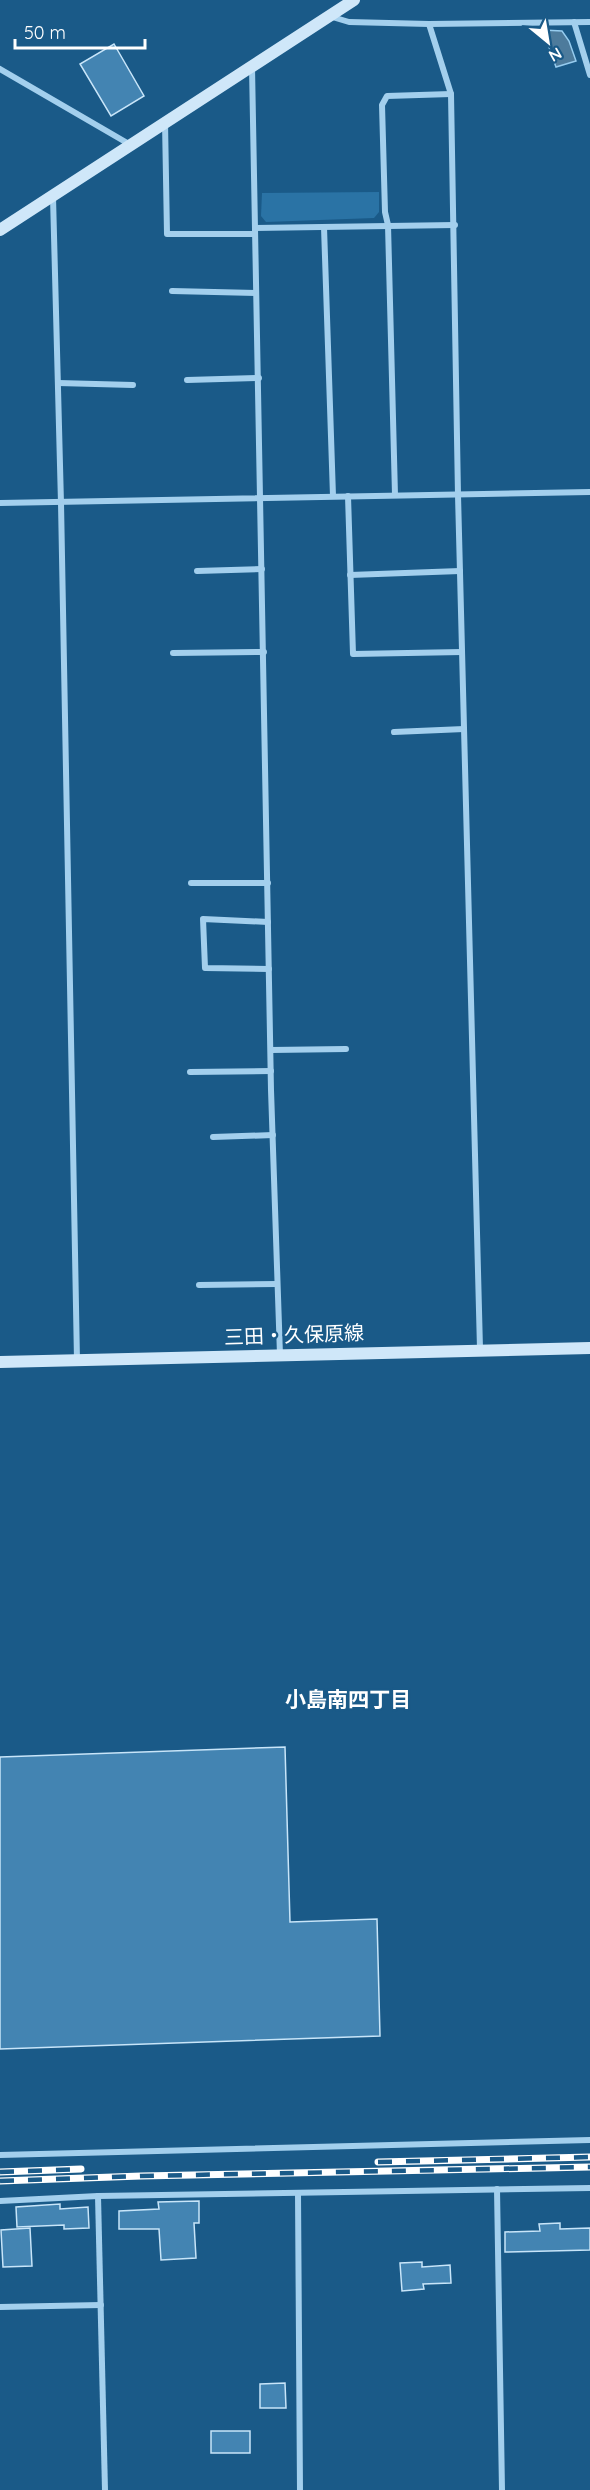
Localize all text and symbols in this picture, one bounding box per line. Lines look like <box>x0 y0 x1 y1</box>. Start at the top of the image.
scale bar <box>15 12 146 50</box>
north arrow <box>518 12 578 72</box>
text: 50 m <box>24 21 66 44</box>
text: N <box>545 43 566 67</box>
street label: 三田・久保原線 <box>224 1320 364 1349</box>
district label: 小島南四丁目 <box>285 1686 411 1712</box>

